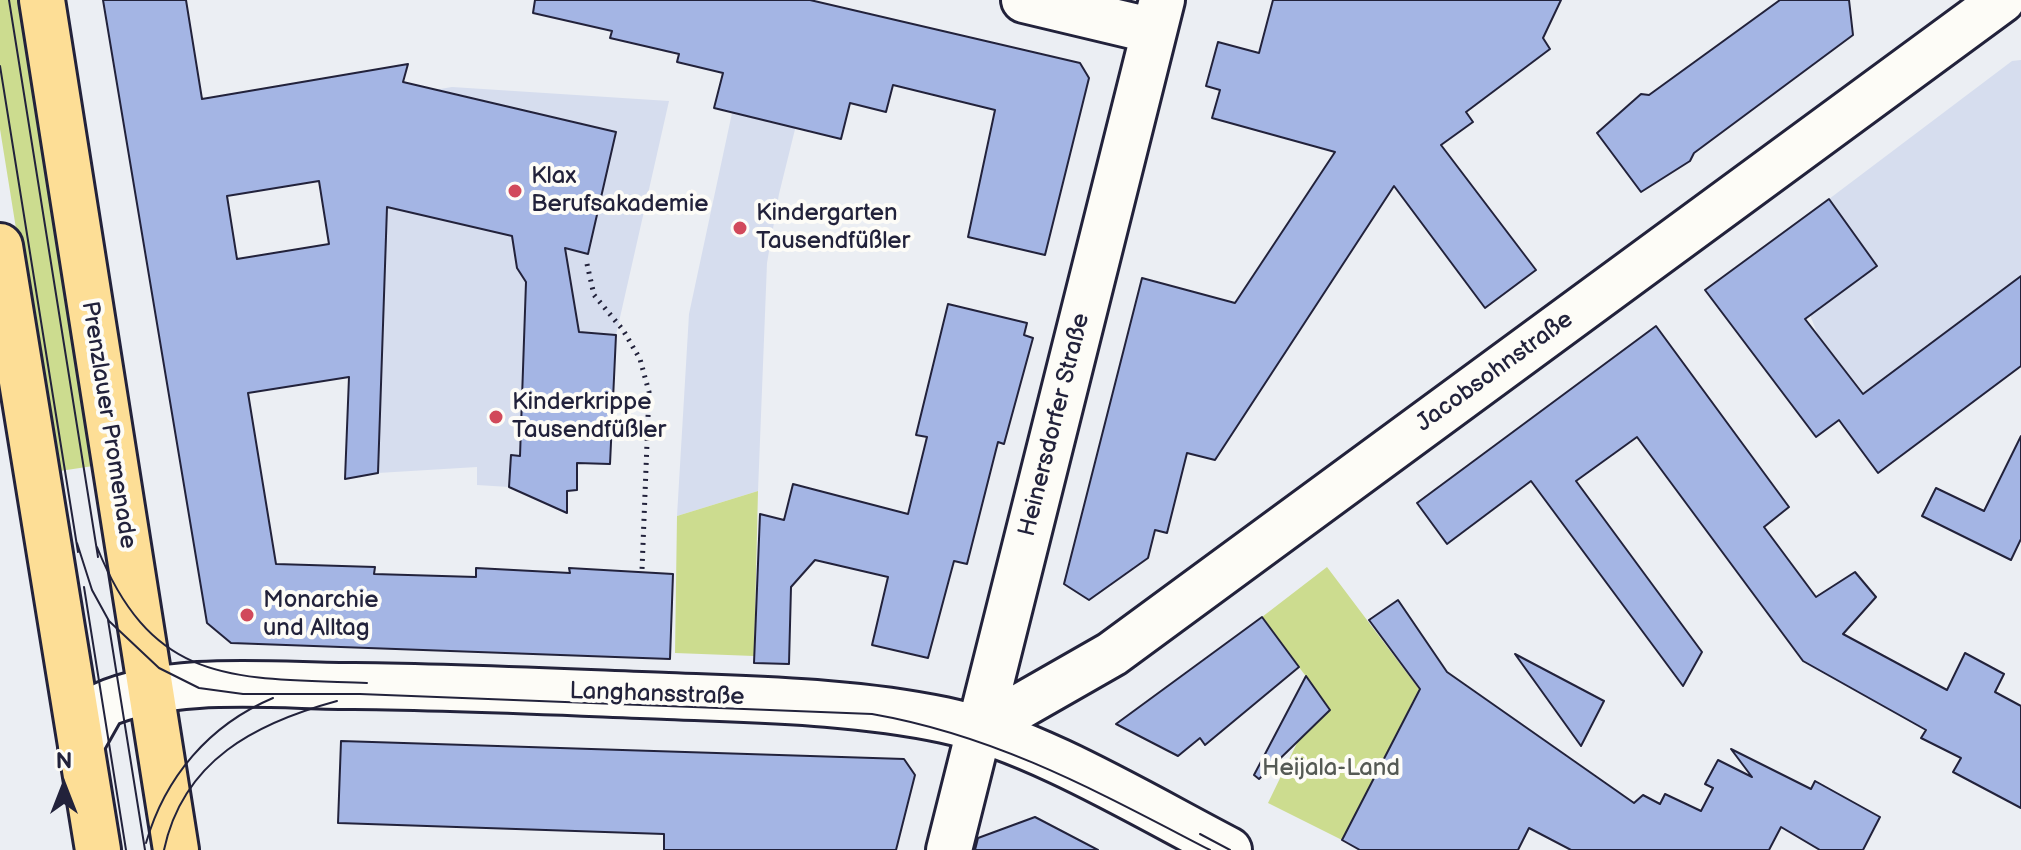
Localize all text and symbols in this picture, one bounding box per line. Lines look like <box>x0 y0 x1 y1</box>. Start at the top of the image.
place label: Klax Berufsakademie <box>531 163 709 219</box>
marker: Klax Berufsakademie <box>506 182 524 200</box>
place label: Kindergarten Tausendfüßler <box>756 200 910 256</box>
marker: Kindergarten Tausendfüßler <box>731 219 749 237</box>
street label: Prenzlauer Promenade <box>74 299 142 551</box>
street label: Jacobsohnstraße <box>1411 306 1579 438</box>
street label: Heinersdorfer Straße <box>1013 310 1097 540</box>
place label: Kinderkrippe Tausendfüßler <box>512 389 666 445</box>
marker: Kinderkrippe Tausendfüßler <box>487 408 505 426</box>
place label: Monarchie und Alltag <box>263 587 379 643</box>
marker: Monarchie und Alltag <box>238 606 256 624</box>
street label: Langhansstraße <box>569 678 745 712</box>
north arrow <box>24 746 104 826</box>
text: N <box>56 748 72 775</box>
park label: Heijala-Land <box>1262 755 1400 783</box>

